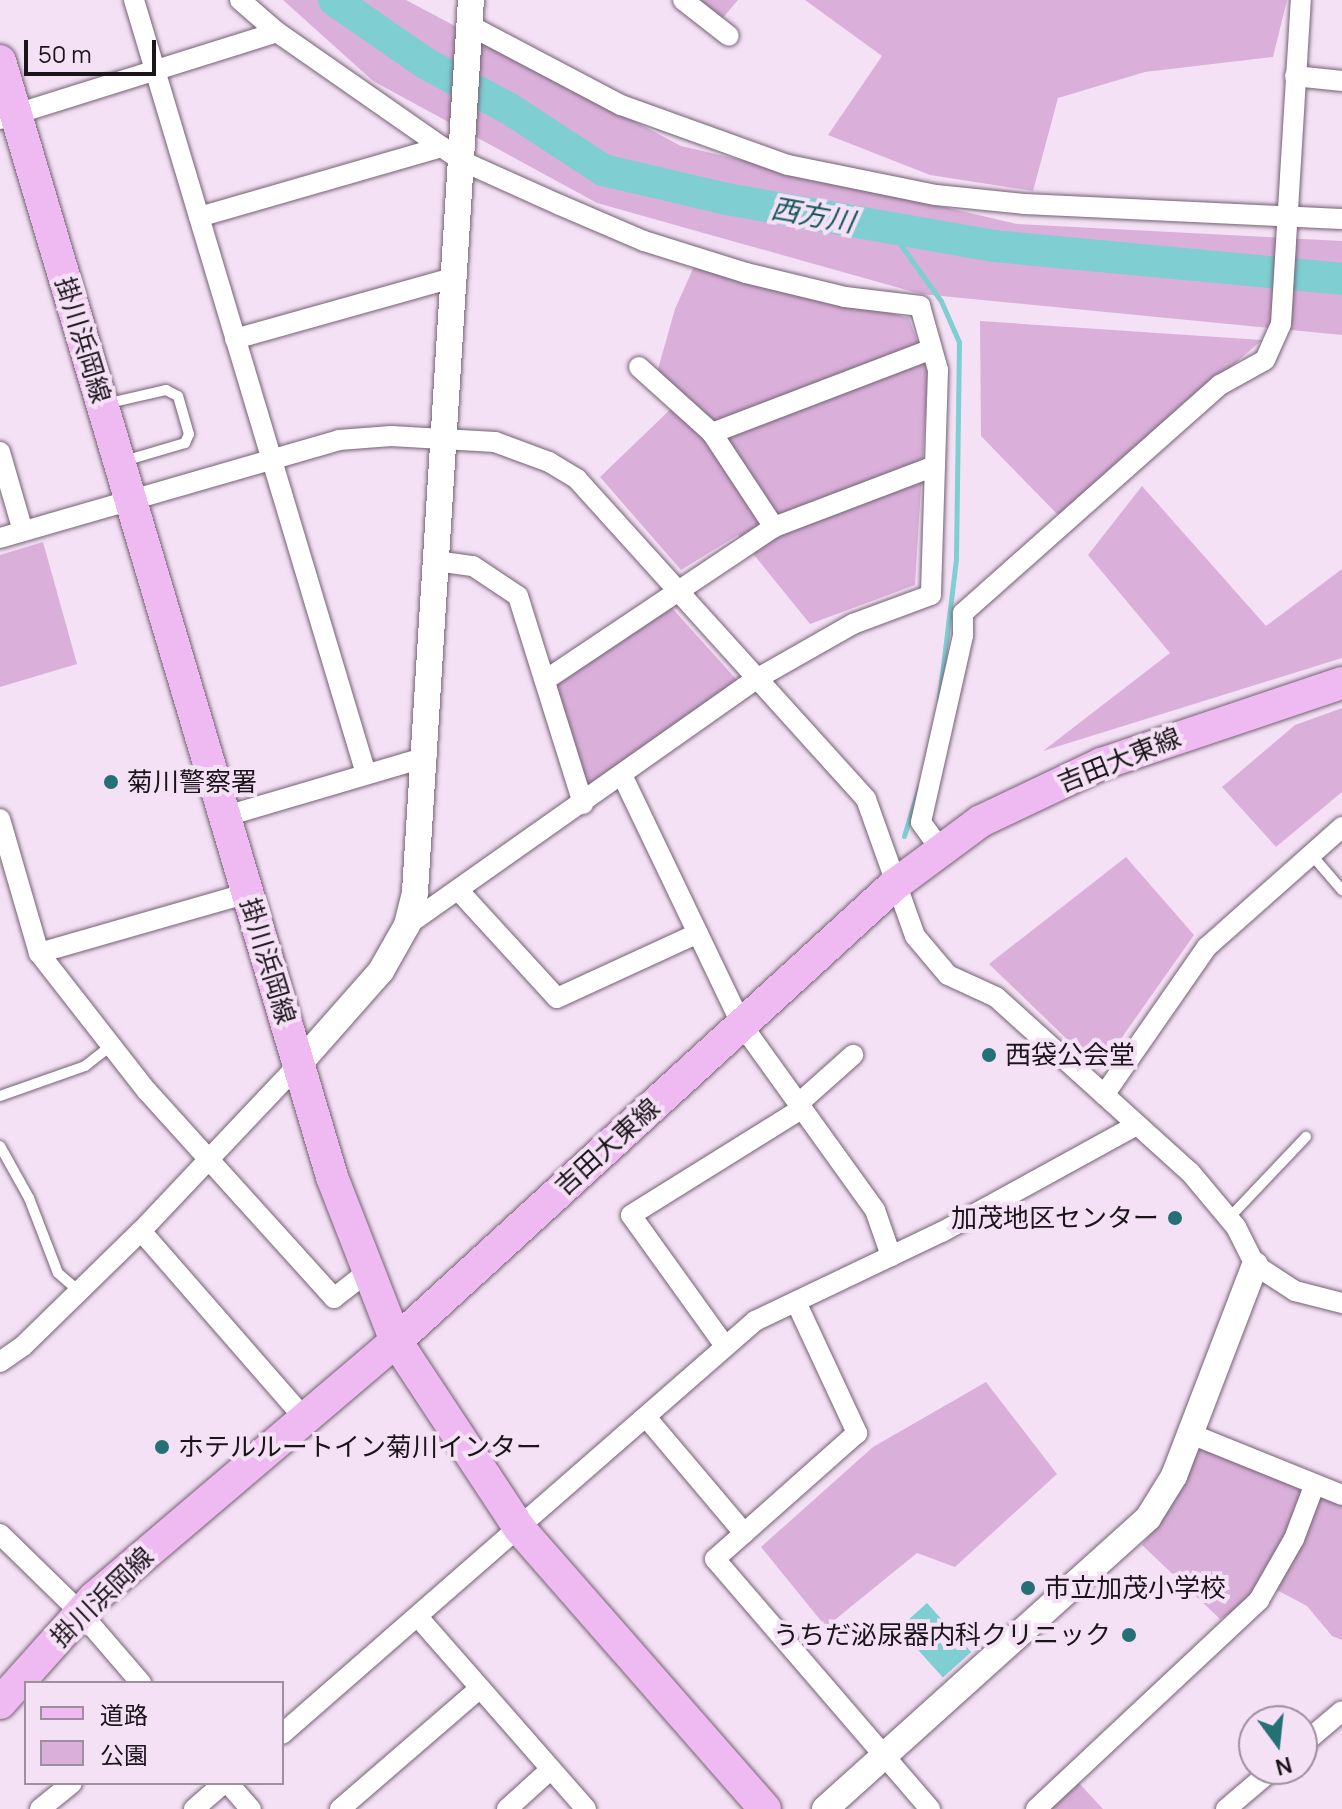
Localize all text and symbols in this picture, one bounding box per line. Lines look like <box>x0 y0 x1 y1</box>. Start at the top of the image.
scale bar <box>28 24 160 74</box>
text: 50 m <box>38 37 92 70</box>
water label: 西方川 <box>769 190 857 238</box>
street label: 掛川浜岡線 <box>49 273 117 407</box>
street label: 吉田大東線 <box>1053 721 1185 799</box>
place label: 菊川警察署 <box>127 766 257 798</box>
marker: 菊川警察署 <box>102 773 120 791</box>
street label: 掛川浜岡線 <box>234 894 302 1028</box>
place label: 西袋公会堂 <box>1005 1039 1135 1071</box>
marker: 西袋公会堂 <box>980 1046 998 1064</box>
street label: 吉田大東線 <box>548 1092 666 1202</box>
place label: 加茂地区センター <box>951 1202 1159 1234</box>
marker: 加茂地区センター <box>1166 1209 1184 1227</box>
place label: ホテルルートイン菊川インター <box>178 1431 542 1463</box>
marker: ホテルルートイン菊川インター <box>153 1438 171 1456</box>
street label: 掛川浜岡線 <box>44 1541 160 1653</box>
place label: 市立加茂小学校 <box>1044 1572 1226 1604</box>
marker: 市立加茂小学校 <box>1019 1579 1037 1597</box>
place label: うちだ泌尿器内科クリニック <box>773 1619 1111 1651</box>
marker: うちだ泌尿器内科クリニック <box>1118 1624 1140 1646</box>
legend <box>24 1681 284 1785</box>
text: 道路 <box>100 1698 148 1731</box>
north arrow <box>1238 1705 1318 1785</box>
text: 公園 <box>100 1738 148 1771</box>
text: N <box>1272 1750 1295 1783</box>

